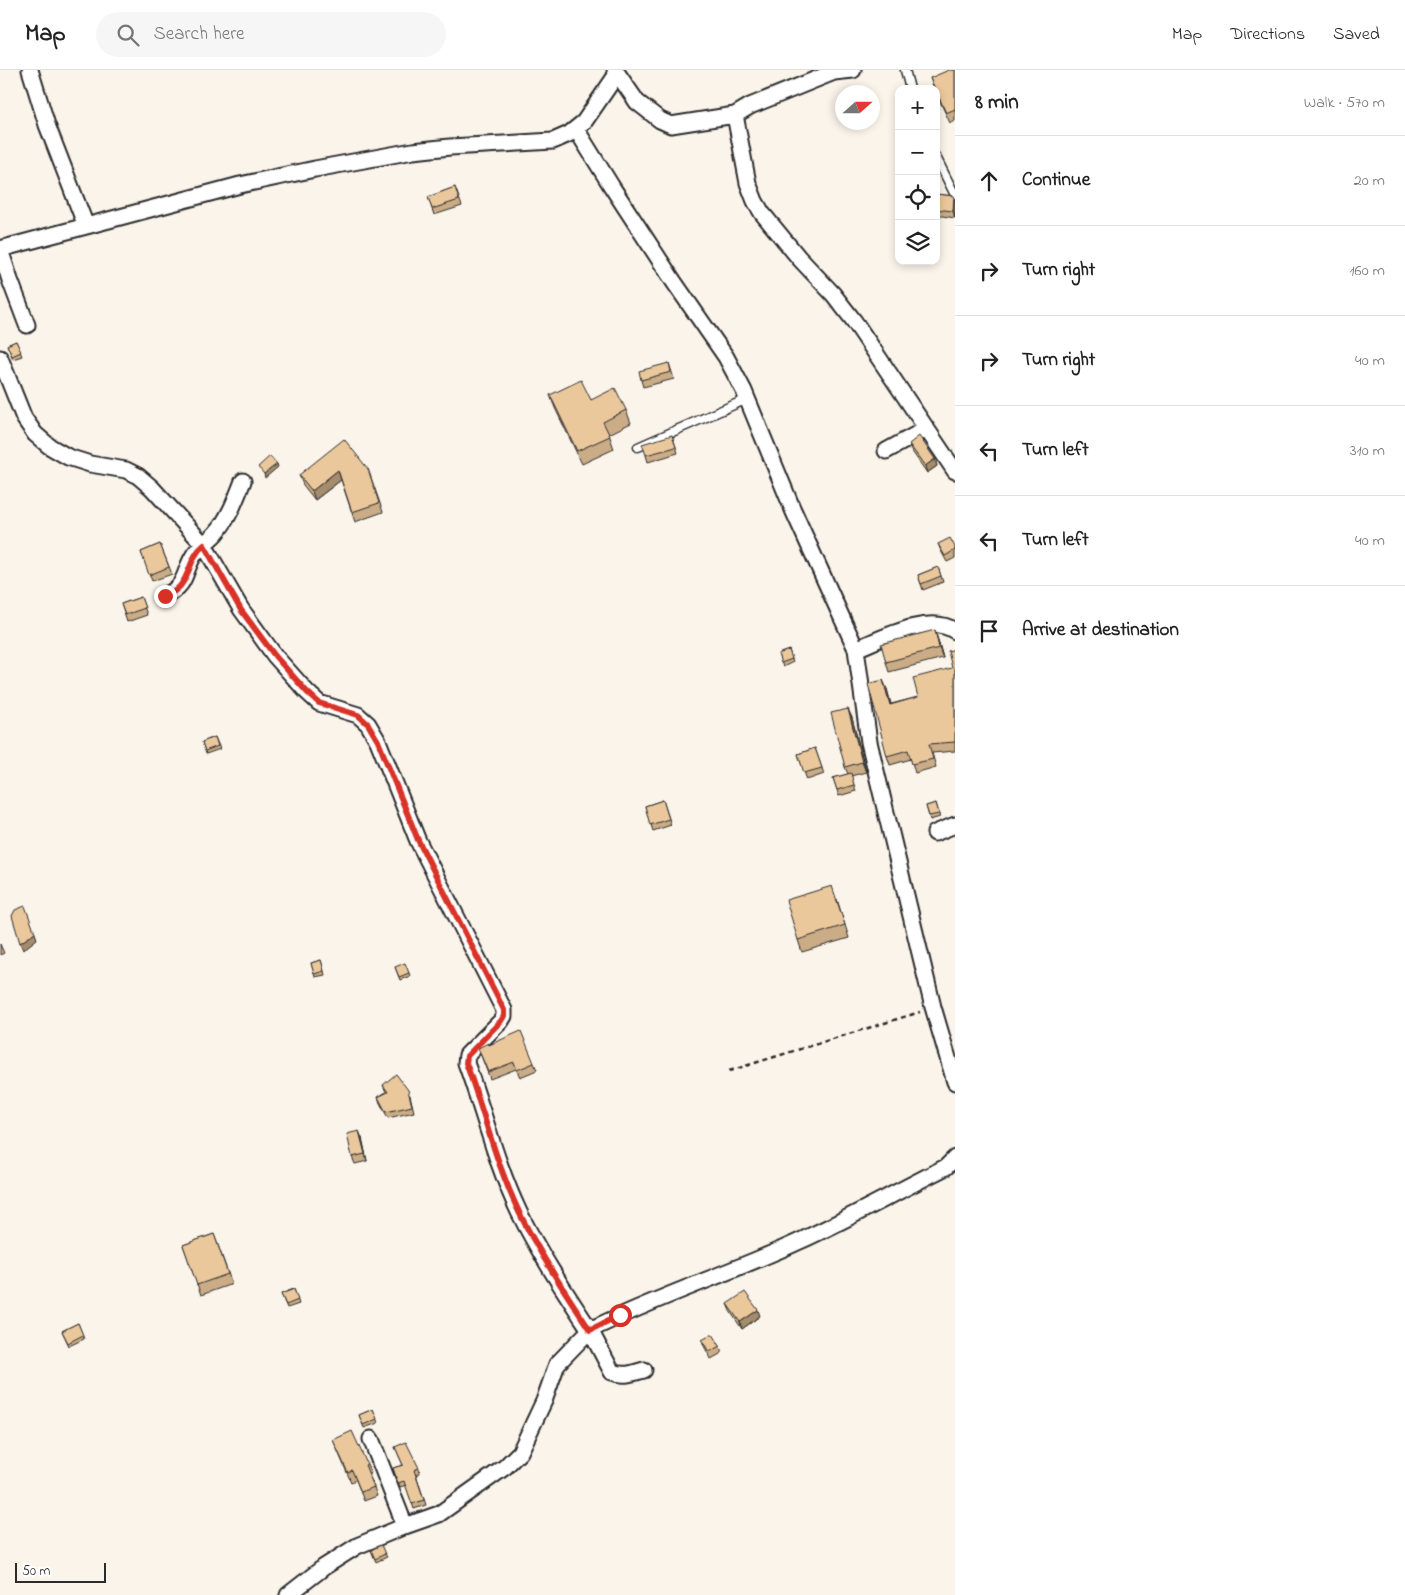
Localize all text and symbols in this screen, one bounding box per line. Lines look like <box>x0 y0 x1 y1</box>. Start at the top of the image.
search box <box>96 12 446 57</box>
text: Map <box>25 17 66 52</box>
icon: search <box>114 21 142 49</box>
text: Search here <box>154 21 245 48</box>
text: Map <box>1172 22 1202 48</box>
text: Directions <box>1230 22 1305 48</box>
text: Saved <box>1333 22 1380 48</box>
north arrow <box>835 85 880 130</box>
map controls <box>895 85 940 265</box>
button: + <box>895 85 940 130</box>
text: 8 min <box>975 88 1019 118</box>
text: Walk · 570 m <box>1304 91 1385 115</box>
button: − <box>895 130 940 175</box>
icon: ahead <box>975 167 1003 195</box>
text: Continue <box>1022 167 1090 194</box>
text: 20 m <box>1354 169 1385 193</box>
button: locate <box>895 175 940 220</box>
button: layers <box>895 220 940 265</box>
icon: right <box>975 257 1003 285</box>
text: Turn right <box>1022 257 1095 284</box>
text: 160 m <box>1350 259 1385 283</box>
icon: right <box>975 347 1003 375</box>
text: Turn right <box>1022 347 1095 374</box>
text: 40 m <box>1355 349 1385 373</box>
icon: left <box>975 437 1003 465</box>
text: Turn left <box>1022 437 1089 464</box>
text: 310 m <box>1350 439 1385 463</box>
icon: left <box>975 527 1003 555</box>
text: Turn left <box>1022 527 1089 554</box>
text: 40 m <box>1355 529 1385 553</box>
route end <box>154 585 177 608</box>
icon: arrive <box>975 617 1003 645</box>
text: Arrive at destination <box>1022 617 1179 644</box>
route start <box>609 1304 632 1327</box>
scale bar <box>15 1560 106 1583</box>
text: 50 m <box>22 1561 50 1582</box>

